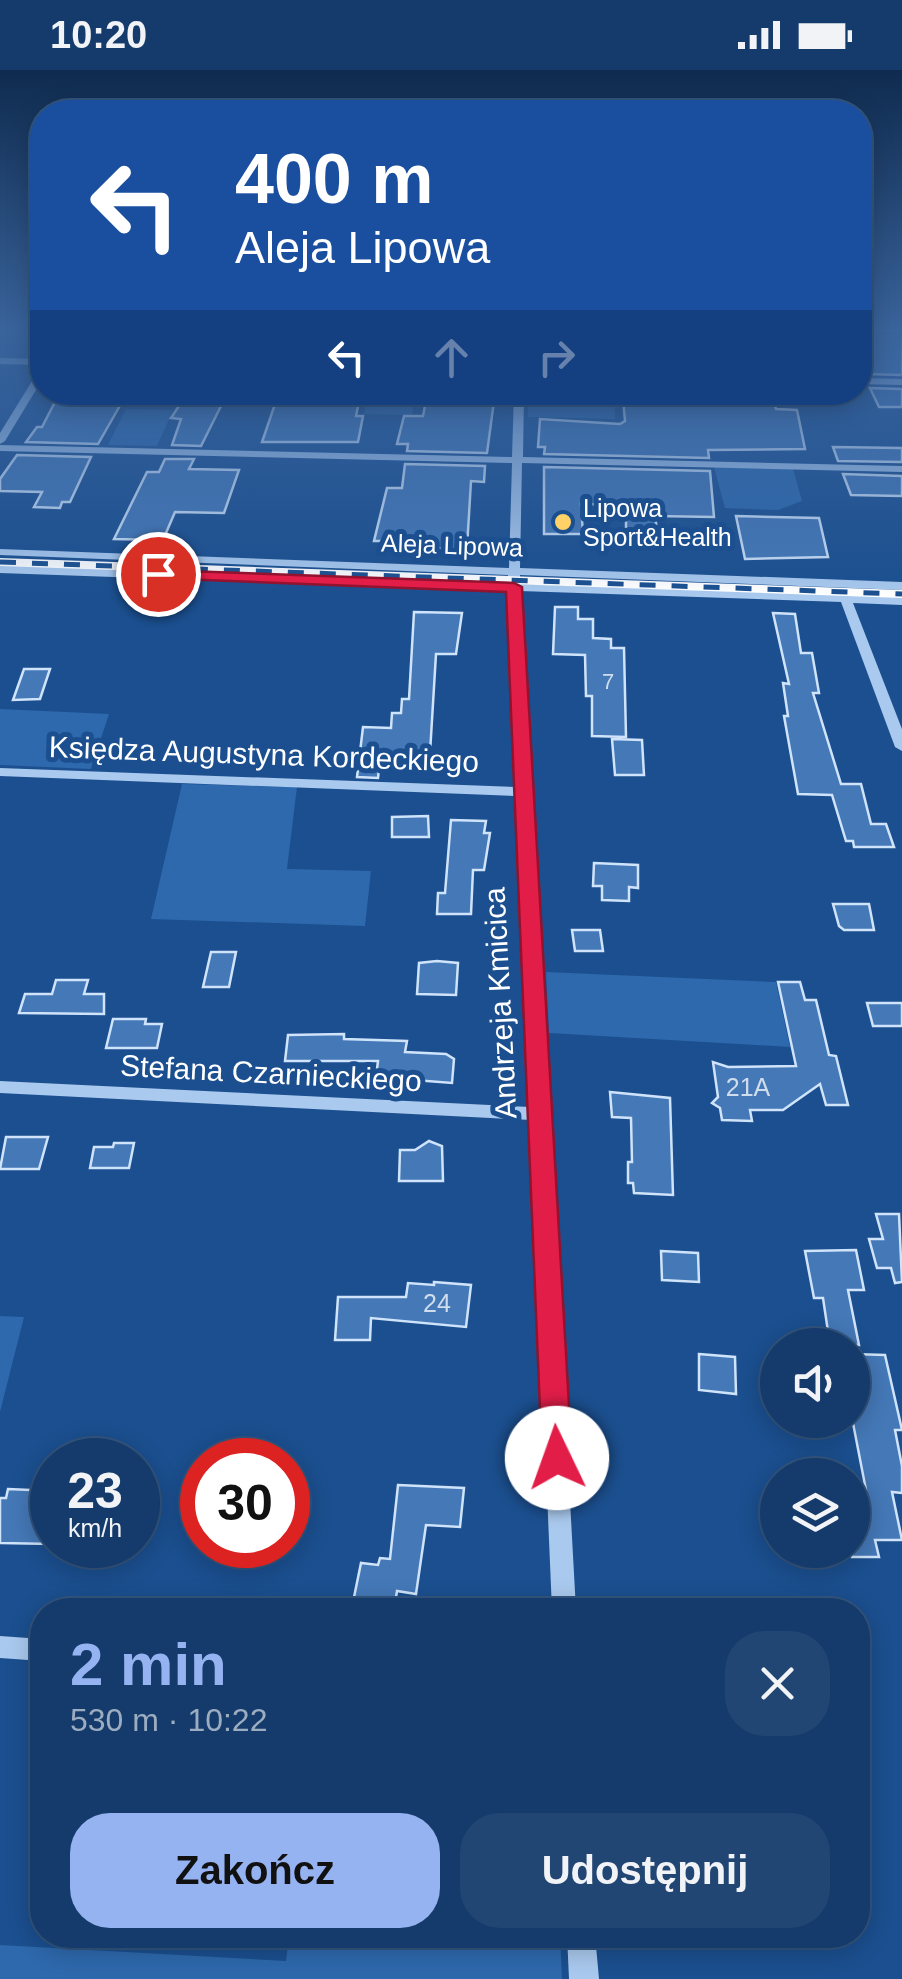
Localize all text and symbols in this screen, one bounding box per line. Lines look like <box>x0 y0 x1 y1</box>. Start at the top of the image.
text: 10:20 <box>50 14 147 56</box>
icon: left <box>70 140 200 270</box>
text: 400 m <box>235 140 433 218</box>
text: Aleja Lipowa <box>235 222 490 273</box>
icon: left <box>319 330 374 385</box>
icon: ahead <box>424 330 479 385</box>
icon: right <box>529 330 584 385</box>
place label: Lipowa Sport&Health <box>583 494 732 551</box>
marker: Lipowa Sport&Health <box>552 511 574 533</box>
street label: Aleja Lipowa <box>381 529 523 561</box>
pin <box>116 532 201 617</box>
icon: arrive <box>131 547 186 602</box>
house number: 7 <box>602 669 614 694</box>
street label: Księdza Augustyna Kordeckiego <box>48 730 480 778</box>
street label: Andrzeja Kmicica <box>477 886 523 1120</box>
street label: Stefana Czarnieckiego <box>119 1049 423 1097</box>
house number: 21A <box>726 1073 771 1101</box>
house number: 24 <box>423 1289 451 1317</box>
map controls <box>760 1328 870 1568</box>
button: sound <box>760 1328 870 1438</box>
position arrow <box>505 1406 609 1510</box>
speed limit sign: 30 <box>180 1438 310 1568</box>
button: layers <box>760 1458 870 1568</box>
text: 23 <box>67 1463 123 1519</box>
text: km/h <box>68 1514 122 1542</box>
text: 2 min <box>70 1631 227 1698</box>
button: close <box>725 1631 830 1736</box>
text: 530 m · 10:22 <box>70 1702 267 1738</box>
button: Zakończ <box>70 1813 440 1928</box>
button: Udostępnij <box>460 1813 830 1928</box>

